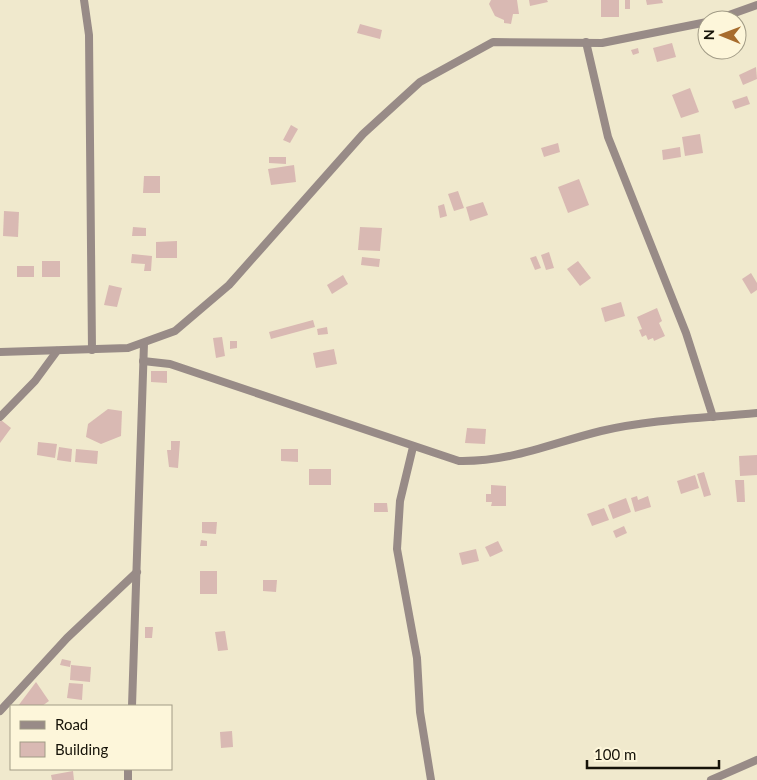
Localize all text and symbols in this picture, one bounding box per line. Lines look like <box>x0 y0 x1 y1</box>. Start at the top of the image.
north arrow <box>697 10 747 60</box>
text: N <box>700 29 717 40</box>
legend <box>10 705 172 770</box>
text: Road <box>55 715 88 733</box>
scale bar <box>587 738 720 770</box>
text: Building <box>55 740 108 758</box>
text: 100 m <box>594 745 636 763</box>

